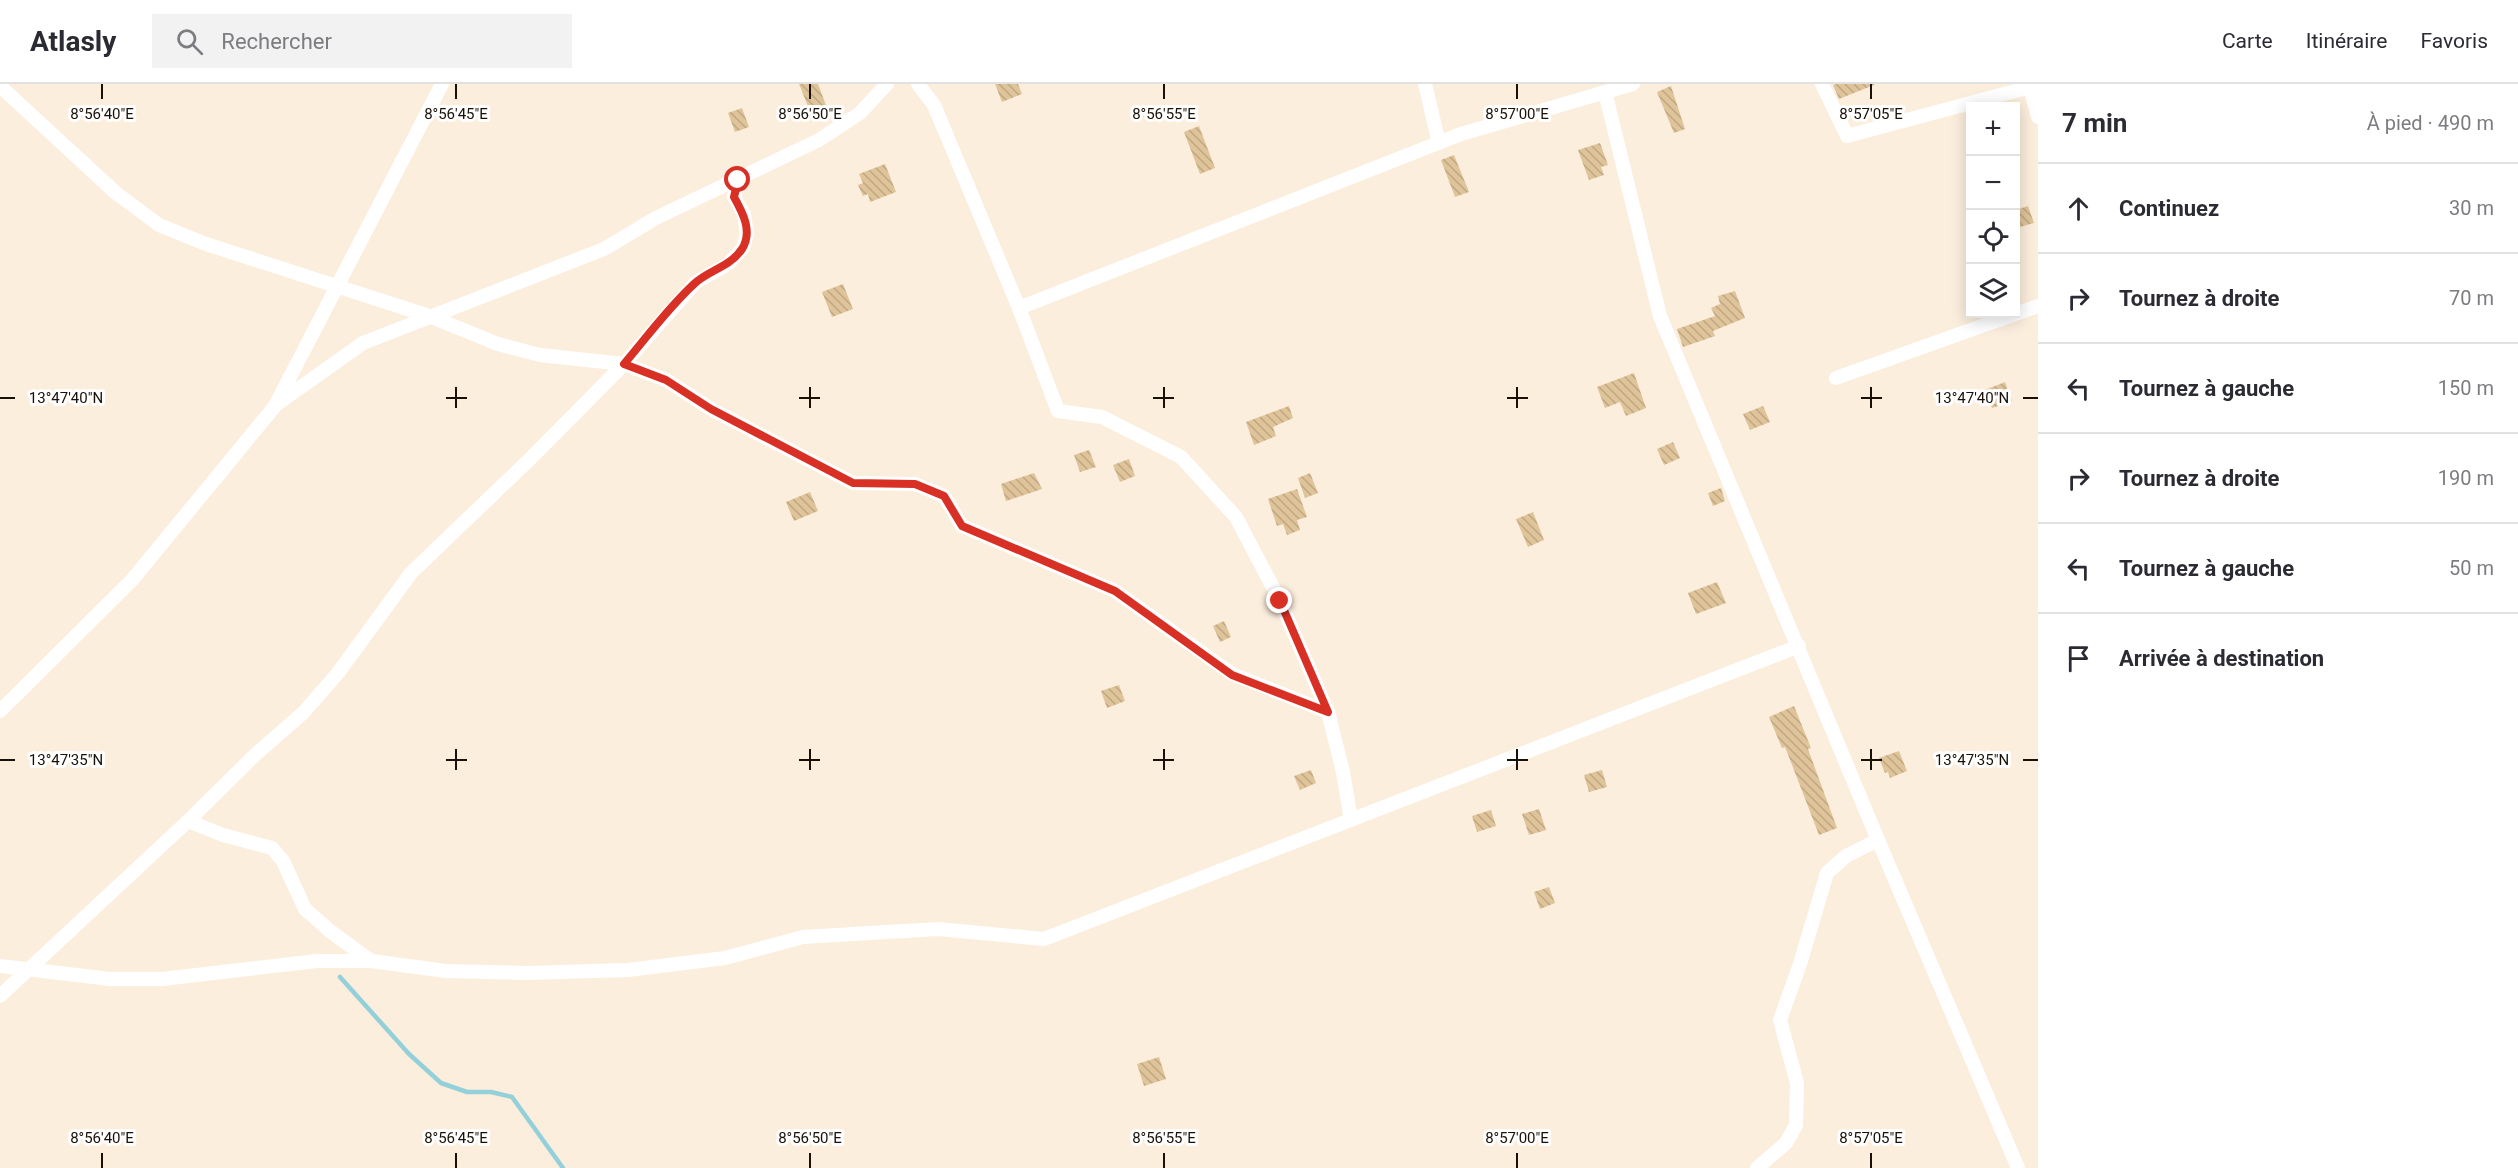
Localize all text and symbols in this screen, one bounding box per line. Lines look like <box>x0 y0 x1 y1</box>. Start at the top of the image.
search box <box>152 14 572 68</box>
text: Atlasly <box>30 25 116 58</box>
icon: search <box>173 25 206 58</box>
text: Rechercher <box>221 29 332 54</box>
text: Carte <box>2222 29 2273 53</box>
text: Itinéraire <box>2306 29 2387 53</box>
text: Favoris <box>2420 29 2488 53</box>
map controls <box>1966 102 2020 318</box>
button: + <box>1966 102 2020 156</box>
text: 8°56'40"E <box>70 105 134 123</box>
text: 8°56'45"E <box>424 105 488 123</box>
text: 8°56'50"E <box>778 105 842 123</box>
text: 8°56'55"E <box>1132 105 1196 123</box>
text: 8°57'00"E <box>1485 105 1549 123</box>
text: 8°57'05"E <box>1839 105 1903 123</box>
text: 7 min <box>2062 108 2127 138</box>
text: À pied · 490 m <box>2367 111 2494 135</box>
button: − <box>1966 156 2020 210</box>
route start <box>724 166 750 192</box>
icon: ahead <box>2062 192 2095 225</box>
text: Continuez <box>2119 196 2219 221</box>
text: 30 m <box>2449 196 2494 220</box>
button: locate <box>1966 210 2020 264</box>
button: layers <box>1966 264 2020 318</box>
icon: right <box>2062 282 2095 315</box>
text: Tournez à droite <box>2119 286 2279 311</box>
text: 70 m <box>2449 286 2494 310</box>
icon: left <box>2062 372 2095 405</box>
text: Tournez à gauche <box>2119 376 2294 401</box>
text: 150 m <box>2438 376 2494 400</box>
text: 13°47'40"N <box>29 389 103 407</box>
text: 13°47'40"N <box>1935 389 2009 407</box>
icon: right <box>2062 462 2095 495</box>
text: Tournez à droite <box>2119 466 2279 491</box>
text: 190 m <box>2438 466 2494 490</box>
icon: left <box>2062 552 2095 585</box>
text: Tournez à gauche <box>2119 556 2294 581</box>
text: 50 m <box>2449 556 2494 580</box>
route end <box>1266 587 1292 613</box>
icon: arrive <box>2062 642 2095 675</box>
text: Arrivée à destination <box>2119 646 2324 671</box>
text: 13°47'35"N <box>29 751 103 769</box>
text: 13°47'35"N <box>1935 751 2009 769</box>
text: 8°56'40"E <box>70 1129 134 1147</box>
text: 8°56'45"E <box>424 1129 488 1147</box>
text: 8°56'50"E <box>778 1129 842 1147</box>
text: 8°56'55"E <box>1132 1129 1196 1147</box>
text: 8°57'00"E <box>1485 1129 1549 1147</box>
text: 8°57'05"E <box>1839 1129 1903 1147</box>

